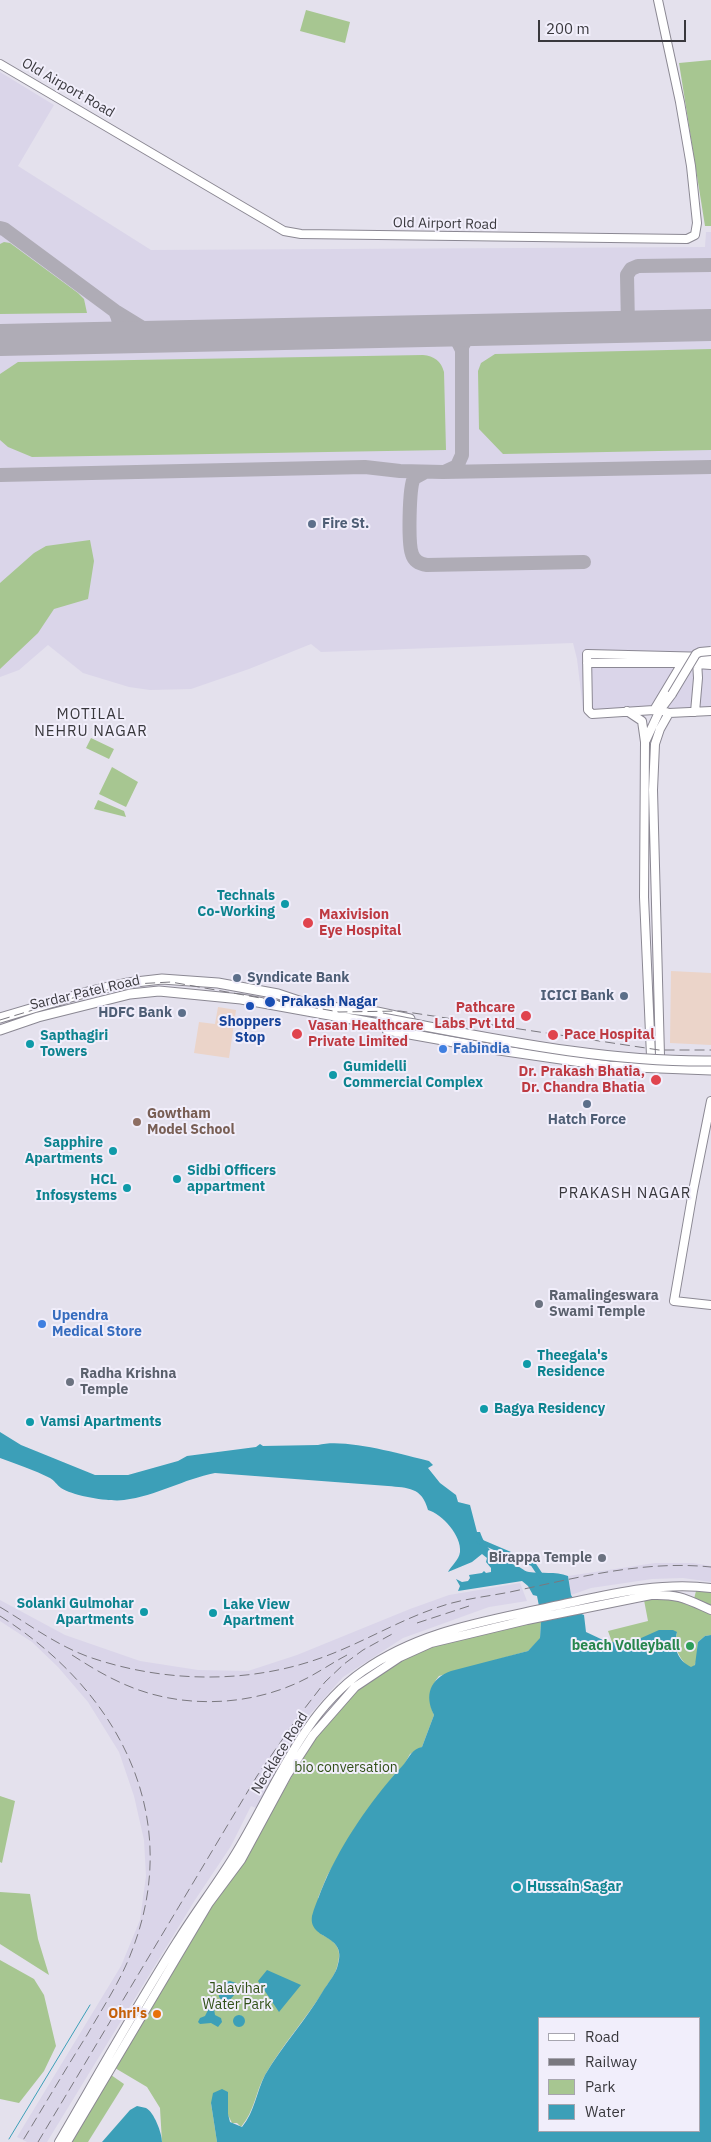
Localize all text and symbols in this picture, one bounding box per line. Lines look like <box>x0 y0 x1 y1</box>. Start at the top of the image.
scale bar <box>541 10 688 42</box>
text: 200 m <box>546 19 590 38</box>
street label: Old Airport Road <box>19 55 117 121</box>
street label: Old Airport Road <box>393 215 497 233</box>
place label: Fire St. <box>322 516 369 532</box>
marker: Fire St. <box>306 518 318 530</box>
district label: MOTILAL NEHRU NAGAR <box>33 706 149 741</box>
place label: Technals Co-Working <box>197 888 275 920</box>
marker: Technals Co-Working <box>279 898 291 910</box>
place label: Maxivision Eye Hospital <box>319 907 401 940</box>
marker: Maxivision Eye Hospital <box>301 916 315 930</box>
place label: Syndicate Bank <box>247 970 349 986</box>
street label: Sardar Patel Road <box>28 972 142 1014</box>
marker: Syndicate Bank <box>231 972 243 984</box>
place label: ICICI Bank <box>541 988 614 1004</box>
marker: ICICI Bank <box>618 990 630 1002</box>
place label: Prakash Nagar <box>281 994 378 1010</box>
marker: Prakash Nagar <box>263 995 277 1009</box>
marker: Shoppers Stop <box>244 1000 256 1012</box>
place label: Pathcare Labs Pvt Ltd <box>434 1000 515 1032</box>
place label: HDFC Bank <box>98 1005 172 1021</box>
marker: HDFC Bank <box>176 1007 188 1019</box>
marker: Pathcare Labs Pvt Ltd <box>519 1009 533 1023</box>
place label: Shoppers Stop <box>219 1014 281 1046</box>
place label: Vasan Healthcare Private Limited <box>308 1018 424 1050</box>
marker: Vasan Healthcare Private Limited <box>290 1027 304 1041</box>
place label: Pace Hospital <box>564 1027 654 1043</box>
place label: Sapthagiri Towers <box>40 1028 108 1060</box>
marker: Pace Hospital <box>546 1028 560 1042</box>
marker: Sapthagiri Towers <box>24 1038 36 1050</box>
place label: Fabindia <box>453 1041 510 1057</box>
marker: Fabindia <box>437 1043 449 1055</box>
place label: Gumidelli Commercial Complex <box>343 1059 483 1092</box>
place label: Dr. Prakash Bhatia, Dr. Chandra Bhatia <box>518 1064 645 1096</box>
marker: Gumidelli Commercial Complex <box>327 1069 339 1081</box>
marker: Dr. Prakash Bhatia, Dr. Chandra Bhatia <box>649 1073 663 1087</box>
marker: Hatch Force <box>581 1098 593 1110</box>
place label: Gowtham Model School <box>147 1106 235 1138</box>
place label: Hatch Force <box>548 1112 626 1128</box>
marker: Gowtham Model School <box>131 1116 143 1128</box>
place label: Sapphire Apartments <box>25 1135 103 1168</box>
marker: Sapphire Apartments <box>107 1145 119 1157</box>
place label: Sidbi Officers appartment <box>187 1163 276 1196</box>
place label: HCL Infosystems <box>36 1172 117 1204</box>
marker: Sidbi Officers appartment <box>171 1173 183 1185</box>
marker: HCL Infosystems <box>121 1182 133 1194</box>
district label: PRAKASH NAGAR <box>557 1185 693 1203</box>
place label: Ramalingeswara Swami Temple <box>549 1288 659 1320</box>
marker: Ramalingeswara Swami Temple <box>533 1298 545 1310</box>
place label: Upendra Medical Store <box>52 1308 142 1340</box>
marker: Upendra Medical Store <box>36 1318 48 1330</box>
place label: Theegala's Residence <box>537 1348 608 1380</box>
marker: Theegala's Residence <box>521 1358 533 1370</box>
place label: Radha Krishna Temple <box>80 1366 176 1398</box>
marker: Radha Krishna Temple <box>64 1376 76 1388</box>
place label: Bagya Residency <box>494 1401 605 1417</box>
marker: Bagya Residency <box>478 1403 490 1415</box>
place label: Vamsi Apartments <box>40 1414 162 1430</box>
marker: Vamsi Apartments <box>24 1416 36 1428</box>
place label: Birappa Temple <box>489 1550 592 1566</box>
marker: Birappa Temple <box>596 1552 608 1564</box>
place label: Solanki Gulmohar Apartments <box>16 1596 134 1628</box>
place label: Lake View Apartment <box>223 1597 294 1630</box>
marker: Solanki Gulmohar Apartments <box>138 1606 150 1618</box>
marker: Lake View Apartment <box>207 1607 219 1619</box>
place label: beach Volleyball <box>572 1638 680 1654</box>
marker: beach Volleyball <box>684 1640 696 1652</box>
street label: Necklace Road <box>248 1709 312 1797</box>
park label: bio conversation <box>294 1760 398 1776</box>
place label: Hussain Sagar <box>527 1879 621 1895</box>
marker: Hussain Sagar <box>511 1881 523 1893</box>
park label: Jalavihar Water Park <box>202 1981 272 2014</box>
place label: Ohri's <box>108 2006 147 2022</box>
marker: Ohri's <box>151 2008 163 2020</box>
legend <box>538 2017 701 2132</box>
text: Road <box>585 2027 620 2046</box>
text: Railway <box>585 2052 637 2071</box>
text: Park <box>585 2077 615 2096</box>
text: Water <box>585 2102 625 2121</box>

